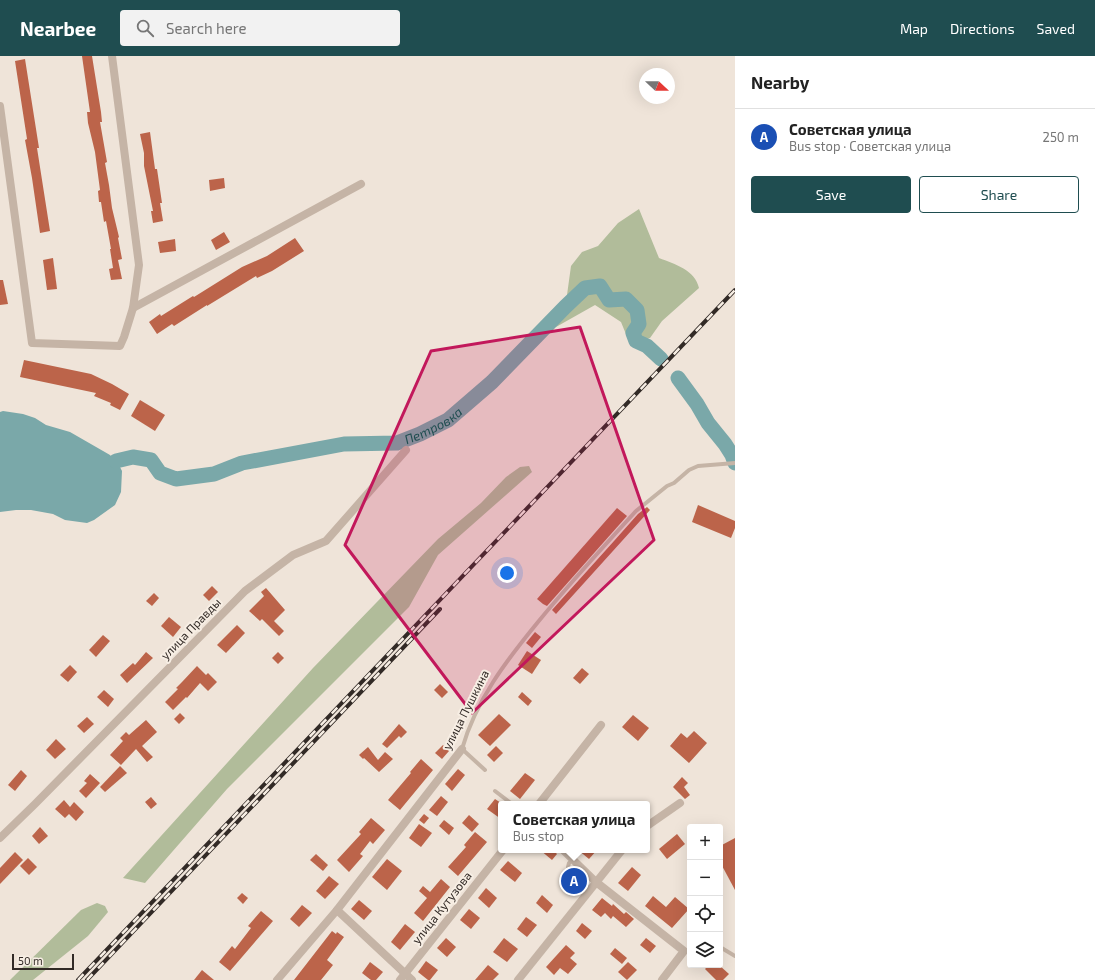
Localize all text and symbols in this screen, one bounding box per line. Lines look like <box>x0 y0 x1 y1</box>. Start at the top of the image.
search box <box>120 10 400 46</box>
text: Nearbee <box>20 17 96 40</box>
icon: search <box>134 17 156 39</box>
text: Search here <box>166 19 247 37</box>
text: Map <box>900 20 928 37</box>
text: Directions <box>950 20 1015 37</box>
text: Saved <box>1037 20 1075 37</box>
north arrow <box>639 68 675 104</box>
text: Nearby <box>751 72 809 92</box>
text: Советская улица <box>789 120 912 138</box>
text: A <box>760 129 768 145</box>
text: 250 m <box>1043 129 1079 145</box>
text: Bus stop · Советская улица <box>789 138 951 154</box>
button: Save <box>751 176 911 213</box>
button: Share <box>919 176 1079 213</box>
water label: Петровка <box>402 404 465 447</box>
your location <box>497 563 517 583</box>
street label: улица Правды <box>157 595 224 663</box>
street label: улица Пушкина <box>439 667 492 752</box>
popup <box>498 801 650 853</box>
text: Советская улица <box>513 810 635 828</box>
map controls <box>687 824 723 968</box>
button: + <box>687 824 723 860</box>
text: Bus stop <box>513 828 564 844</box>
button: − <box>687 860 723 896</box>
pin: A <box>561 866 587 896</box>
street label: улица Кутузова <box>409 868 475 947</box>
button: locate <box>687 896 723 932</box>
button: layers <box>687 932 723 968</box>
scale bar <box>12 952 74 971</box>
text: 50 m <box>18 954 43 967</box>

